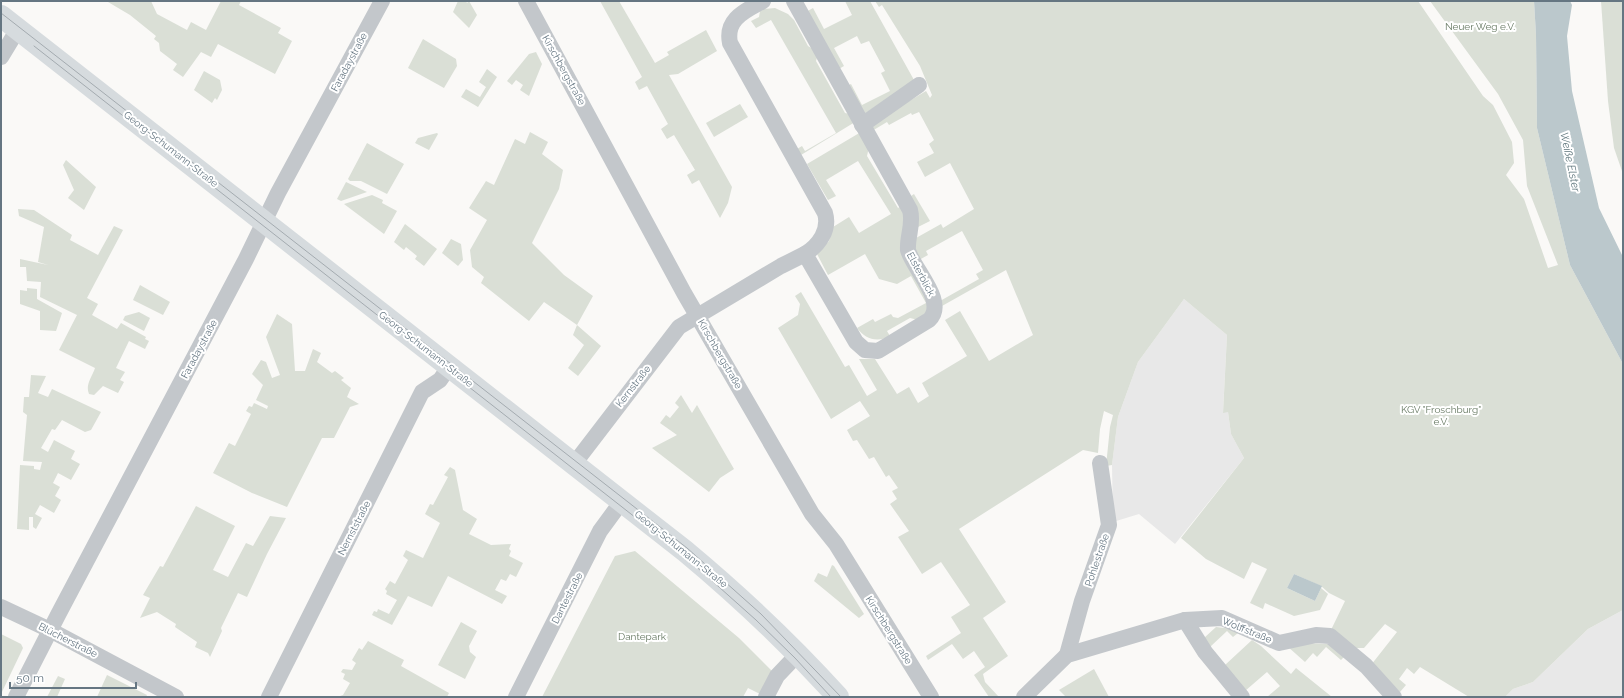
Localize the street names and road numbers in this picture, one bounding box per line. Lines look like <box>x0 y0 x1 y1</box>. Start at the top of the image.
street label: Faradaystraße <box>329 31 369 93</box>
street label: Kirschbergstraße <box>540 33 588 107</box>
street label: Georg-Schumann-Straße <box>122 109 220 189</box>
street label: Elsterblick <box>905 250 937 298</box>
street label: Georg-Schumann-Straße <box>377 309 475 389</box>
street label: Kirschbergstraße <box>696 317 744 391</box>
street label: Faradaystraße <box>179 318 219 380</box>
street label: Kernstraße <box>613 363 653 409</box>
street label: Nernststraße <box>336 499 372 557</box>
street label: Georg-Schumann-Straße <box>632 508 730 590</box>
street label: Pohlestraße <box>1083 532 1111 588</box>
street label: Dantestraße <box>549 570 585 625</box>
street label: Kirschbergstraße <box>864 594 914 666</box>
street label: Wolffstraße <box>1220 615 1274 645</box>
street label: Blücherstraße <box>37 620 99 660</box>

